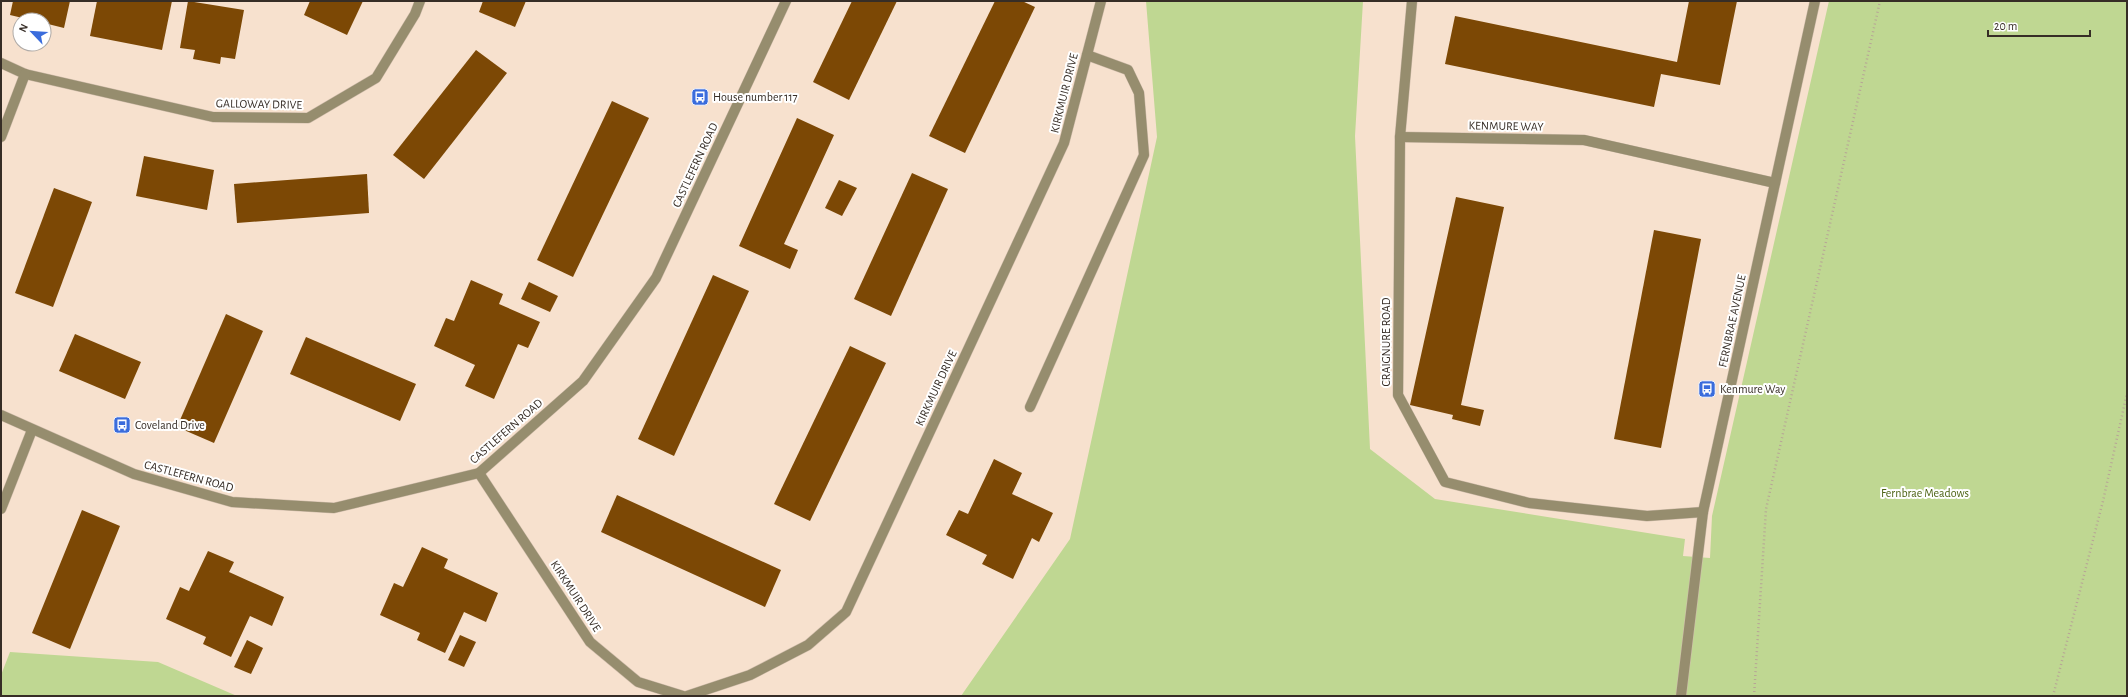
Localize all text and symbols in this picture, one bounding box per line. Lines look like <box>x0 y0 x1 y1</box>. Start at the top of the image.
north arrow <box>12 12 52 52</box>
scale bar <box>1988 12 2090 38</box>
text: 20 m <box>1994 20 2017 32</box>
text: N <box>17 22 30 34</box>
street label: KIRKMUIR DRIVE <box>1048 52 1080 134</box>
bus stop icon: House number 117 <box>690 87 710 107</box>
place label: House number 117 <box>713 91 798 103</box>
street label: GALLOWAY DRIVE <box>216 97 302 111</box>
street label: KENMURE WAY <box>1468 119 1544 133</box>
street label: CASTLEFERN ROAD <box>670 121 720 209</box>
street label: FERNBRAE AVENUE <box>1716 273 1748 368</box>
street label: CRAIGNURE ROAD <box>1380 297 1392 386</box>
street label: KIRKMUIR DRIVE <box>913 348 959 428</box>
bus stop icon: Kenmure Way <box>1697 379 1717 399</box>
place label: Kenmure Way <box>1720 383 1785 396</box>
street label: CASTLEFERN ROAD <box>467 396 545 466</box>
bus stop icon: Coveland Drive <box>112 415 132 435</box>
place label: Coveland Drive <box>135 419 205 431</box>
street label: CASTLEFERN ROAD <box>143 458 235 494</box>
park label: Fernbrae Meadows <box>1881 487 1969 499</box>
street label: KIRKMUIR DRIVE <box>549 558 603 634</box>

